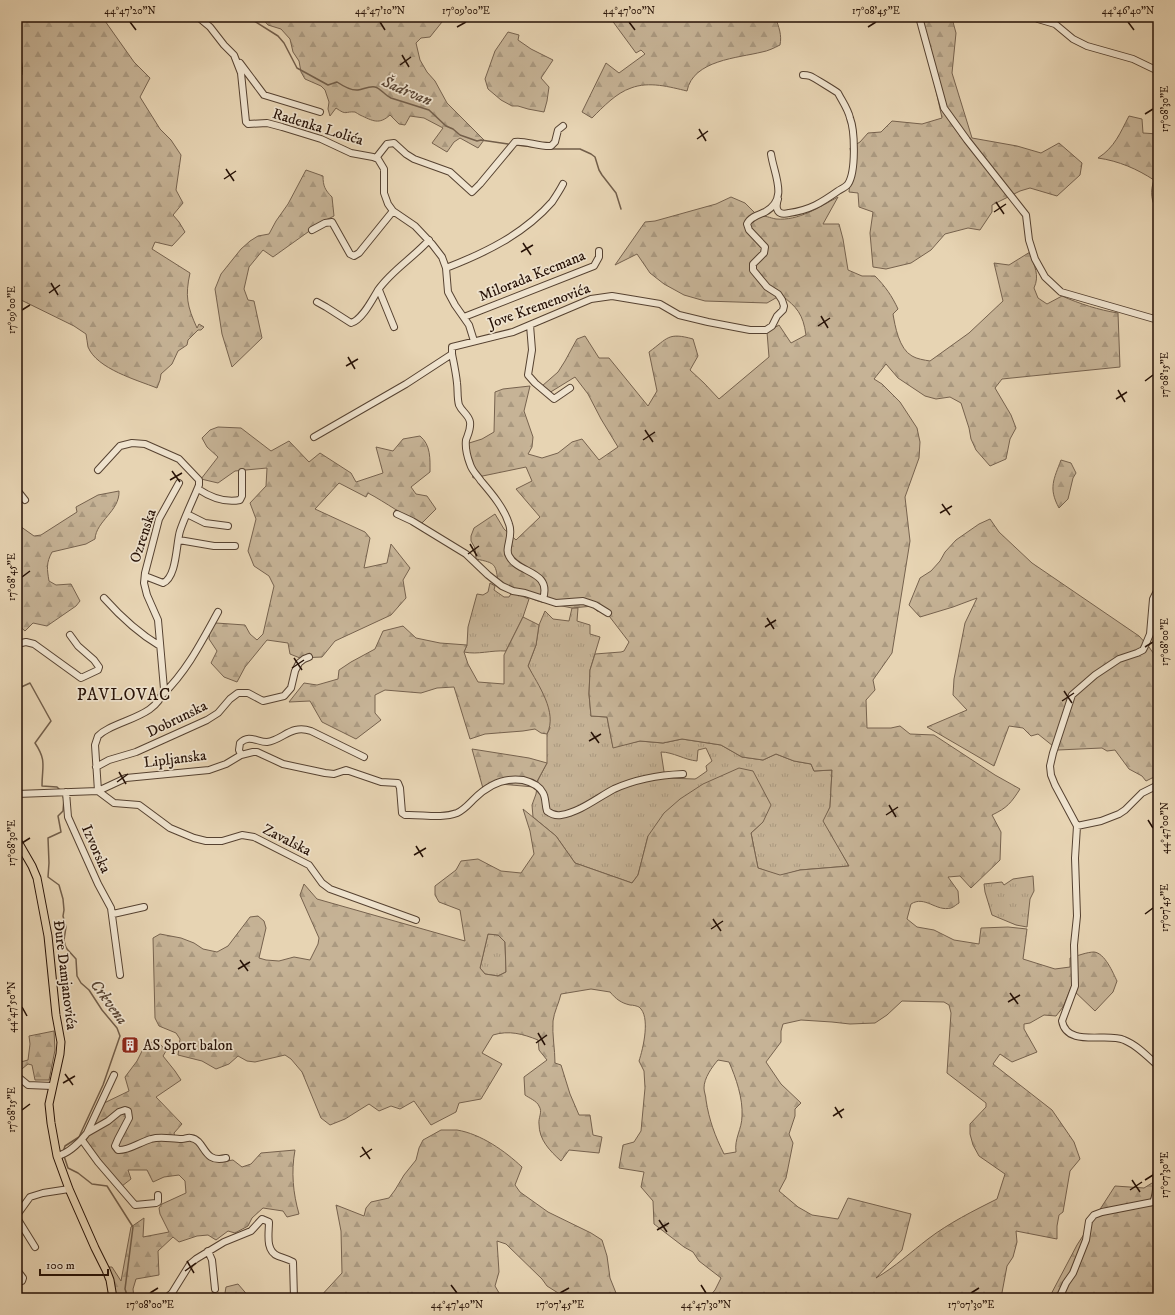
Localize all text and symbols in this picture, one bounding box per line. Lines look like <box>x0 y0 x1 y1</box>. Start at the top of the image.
text: 44°47'20"N <box>104 5 156 17</box>
text: 44°47'10"N <box>355 5 405 17</box>
text: 17°09'00"E <box>442 5 490 17</box>
text: 44°47'00"N <box>603 5 655 17</box>
text: 17°08'45"E <box>852 5 900 17</box>
text: 44°46'40"N <box>1102 5 1154 17</box>
water label: Šadrvan <box>378 71 435 110</box>
text: 17°08'30"E <box>1159 86 1171 132</box>
street label: Radenka Lolića <box>270 104 366 150</box>
street label: Milorada Kecmana <box>476 246 589 306</box>
street label: Jove Kremenovića <box>484 279 593 334</box>
text: 17°09'00"E <box>6 286 18 334</box>
text: 17°08'15"E <box>1159 352 1171 398</box>
street label: Ozrenska <box>125 506 161 565</box>
text: 17°08'45"E <box>6 553 18 601</box>
text: 17°08'00"E <box>1159 618 1171 666</box>
district label: PAVLOVAC <box>77 684 171 706</box>
street label: Dobrunska <box>144 696 211 742</box>
street label: Lipljanska <box>142 746 208 772</box>
text: 44°47'00"N <box>1159 802 1171 854</box>
text: 17°08'30"E <box>6 820 18 866</box>
street label: Zavalska <box>259 820 315 861</box>
street label: Izvorska <box>77 822 115 877</box>
text: 17°07'45"E <box>1159 884 1171 932</box>
street label: Đure Damjanovića <box>49 919 81 1032</box>
water label: Crkvena <box>86 975 132 1029</box>
text: 44°47'50"N <box>6 981 18 1033</box>
building icon: AS Sport balon <box>120 1035 140 1055</box>
place label: AS Sport balon <box>143 1036 233 1055</box>
text: 17°08'15"E <box>6 1087 18 1133</box>
text: 17°07'30"E <box>1159 1152 1171 1198</box>
scale bar <box>40 1251 108 1277</box>
text: 100 m <box>46 1258 75 1273</box>
text: 17°08'00"E <box>126 1299 174 1311</box>
text: 44°47'40"N <box>431 1299 483 1311</box>
text: 17°07'45"E <box>536 1299 584 1311</box>
text: 44°47'30"N <box>681 1299 731 1311</box>
text: 17°07'30"E <box>948 1299 994 1311</box>

